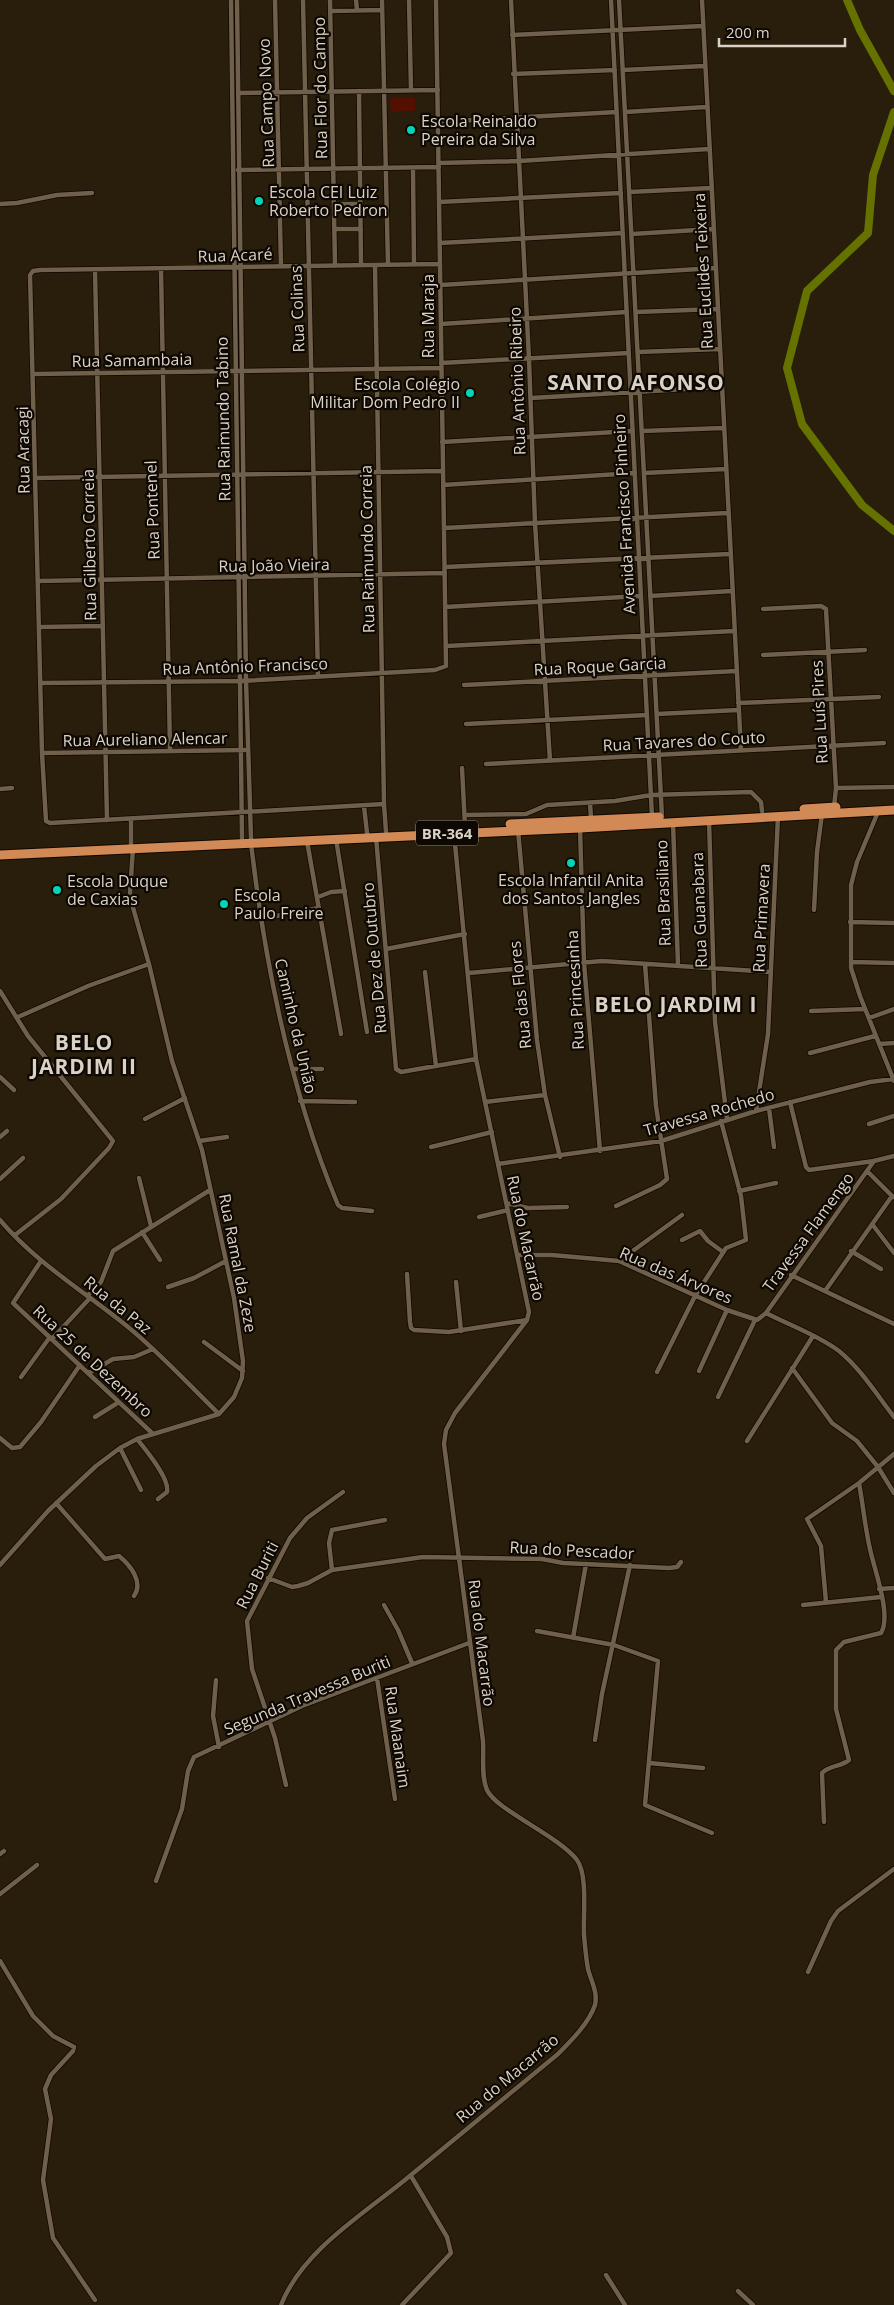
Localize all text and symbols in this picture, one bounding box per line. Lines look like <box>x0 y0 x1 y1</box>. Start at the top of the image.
scale bar <box>719 15 845 47</box>
street label: Rua Flor do Campo <box>308 17 332 159</box>
text: 200 m <box>726 22 770 42</box>
street label: Rua Campo Novo <box>253 38 279 168</box>
place label: Escola Reinaldo Pereira da Silva <box>421 110 537 150</box>
marker: Escola Reinaldo Pereira da Silva <box>405 124 417 136</box>
place label: Escola CEI Luiz Roberto Pedron <box>269 181 388 221</box>
street label: Rua Euclides Teixeira <box>688 192 718 350</box>
marker: Escola CEI Luiz Roberto Pedron <box>253 195 265 207</box>
street label: Rua Acaré <box>197 243 273 267</box>
street label: Rua Colinas <box>284 265 310 353</box>
street label: Rua Maraja <box>417 274 439 358</box>
street label: Rua Antônio Ribeiro <box>503 306 531 456</box>
street label: Rua Raimundo Tabino <box>211 337 235 501</box>
street label: Rua Samambaia <box>72 348 192 372</box>
district label: SANTO AFONSO <box>547 368 725 396</box>
place label: Escola Colégio Militar Dom Pedro II <box>310 373 460 413</box>
marker: Escola Colégio Militar Dom Pedro II <box>464 387 476 399</box>
street label: Rua Aracagi <box>11 406 35 494</box>
street label: Avenida Francisco Pinheiro <box>608 413 640 615</box>
street label: Rua Pontenel <box>139 460 165 560</box>
street label: Rua Raimundo Correia <box>355 465 379 633</box>
street label: Rua Gilberto Correia <box>77 469 101 621</box>
street label: Rua João Vieira <box>218 553 330 577</box>
street label: Rua Antônio Francisco <box>162 652 328 680</box>
street label: Rua Roque Garcia <box>533 652 667 680</box>
street label: Rua Luís Pires <box>805 660 833 764</box>
street label: Rua Tavares do Couto <box>602 726 766 756</box>
street label: Rua Aureliano Alencar <box>62 727 228 751</box>
road number: BR-364 <box>416 820 478 846</box>
street label: Rua Brasiliano <box>650 839 676 947</box>
street label: Rua Guanabara <box>686 852 712 968</box>
marker: Escola Infantil Anita dos Santos Jangles <box>565 857 577 869</box>
street label: Rua Primavera <box>747 863 775 973</box>
place label: Escola Infantil Anita dos Santos Jangles <box>498 869 644 909</box>
place label: Escola Duque de Caxias <box>67 870 168 910</box>
street label: Rua Dez de Outubro <box>356 882 392 1034</box>
marker: Escola Duque de Caxias <box>51 884 63 896</box>
place label: Escola Paulo Freire <box>234 884 324 924</box>
marker: Escola Paulo Freire <box>218 898 230 910</box>
street label: Rua Princesinha <box>561 930 589 1050</box>
street label: Rua das Flores <box>503 940 537 1050</box>
street label: Caminho da União <box>270 956 322 1096</box>
district label: BELO JARDIM I <box>595 990 757 1018</box>
district label: BELO JARDIM II <box>29 1028 137 1080</box>
street label: Travessa Rochedo <box>641 1083 777 1141</box>
street label: Travessa Flamengo <box>757 1168 859 1296</box>
street label: Rua do Macarrão <box>502 1173 550 1303</box>
street label: Rua Ramal da Zeze <box>214 1192 262 1334</box>
street label: Rua das Árvores <box>616 1241 736 1309</box>
street label: Rua da Paz <box>79 1271 157 1339</box>
street label: Rua 25 de Dezembro <box>28 1300 158 1422</box>
street label: Rua do Pescador <box>509 1536 635 1564</box>
street label: Rua Buriti <box>231 1537 283 1613</box>
street label: Rua do Macarrão <box>463 1578 501 1708</box>
street label: Segunda Travessa Buriti <box>220 1650 394 1740</box>
street label: Rua Maanaim <box>380 1685 416 1789</box>
street label: Rua do Macarrão <box>451 2029 563 2127</box>

